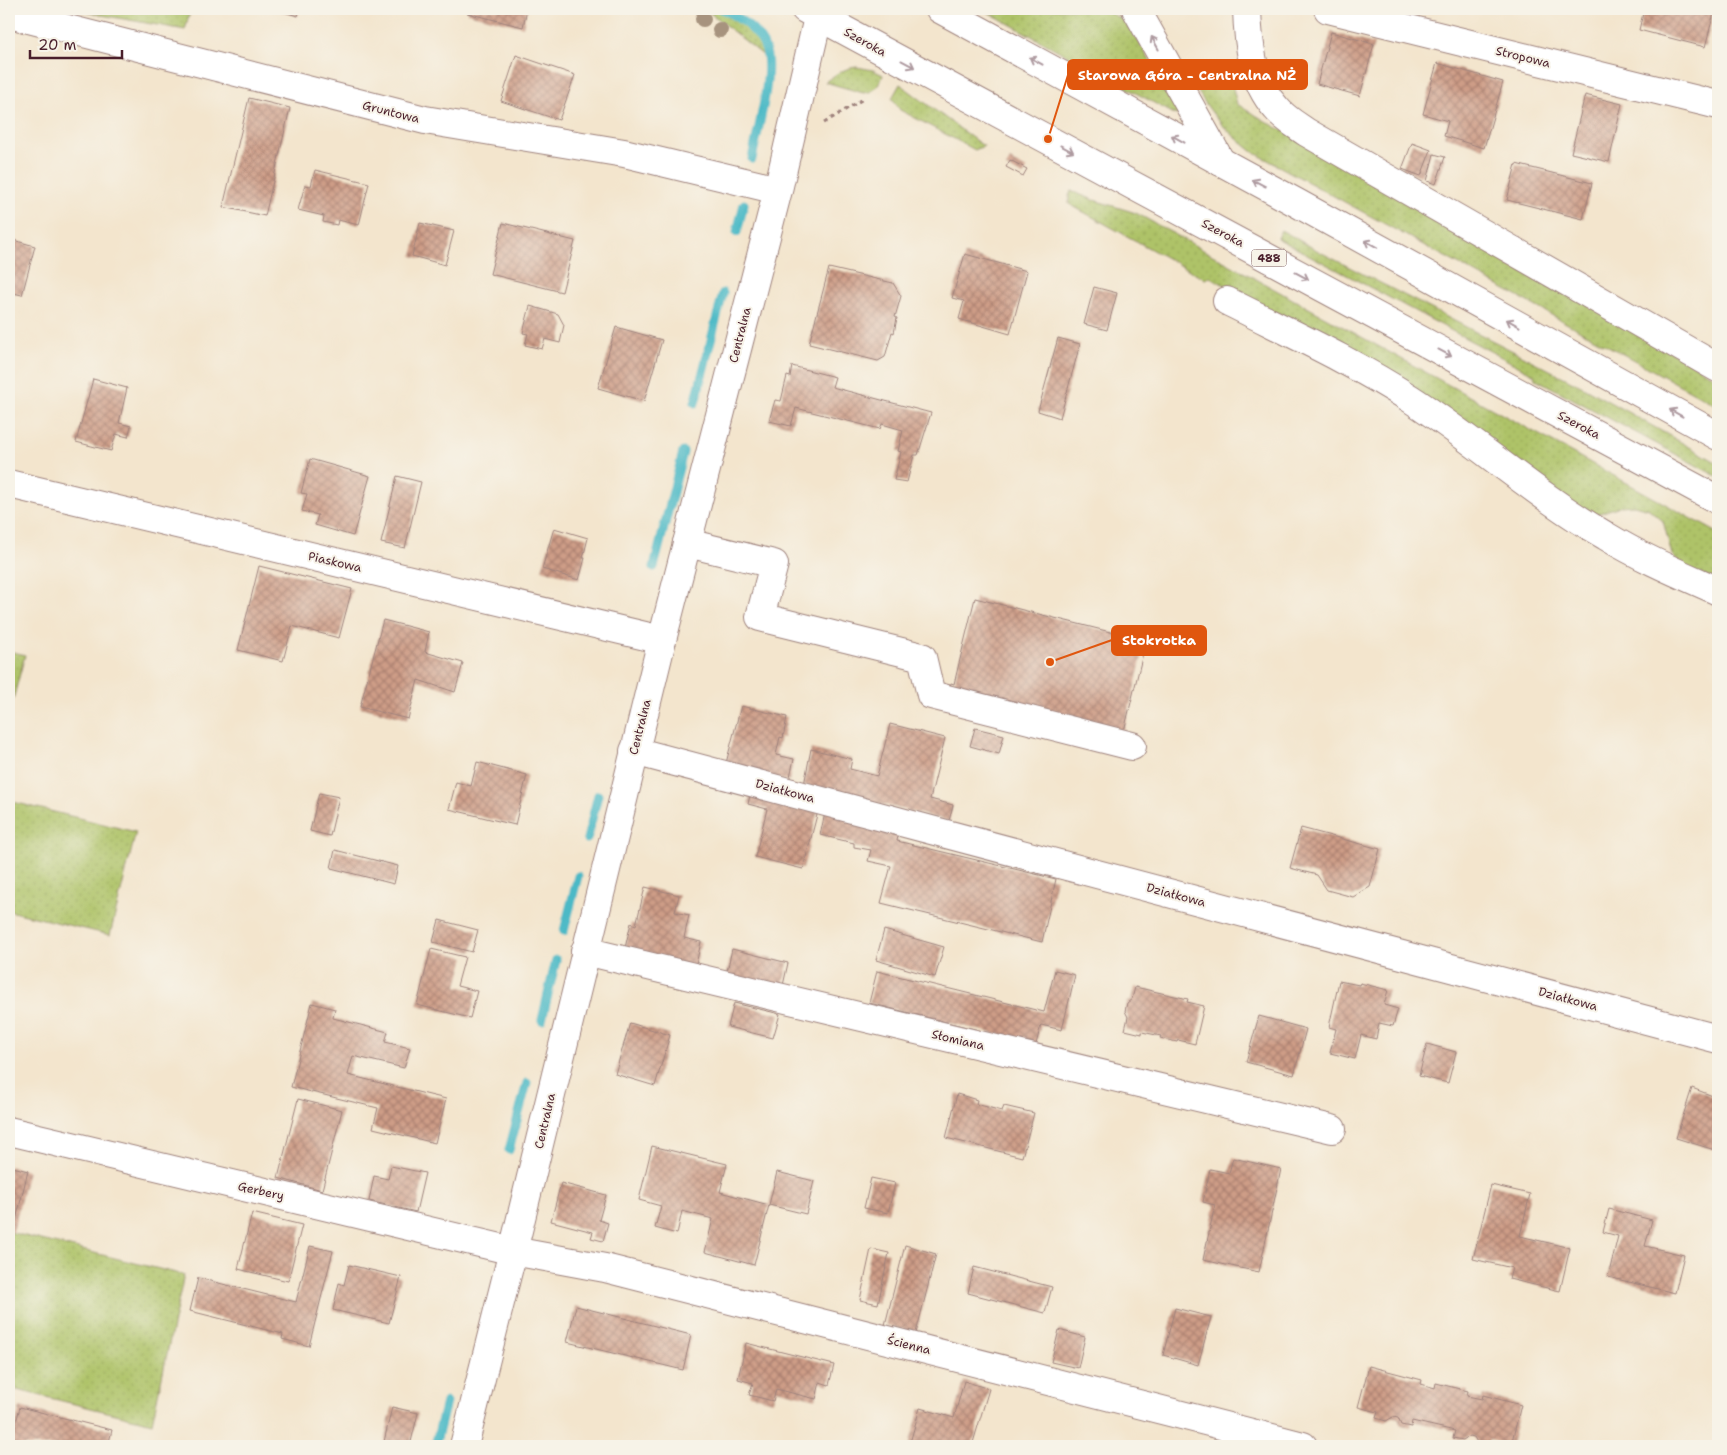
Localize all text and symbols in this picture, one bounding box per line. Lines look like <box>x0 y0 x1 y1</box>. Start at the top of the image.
street label: Szeroka <box>841 24 889 60</box>
scale bar <box>30 28 122 60</box>
text: 20 m <box>38 35 77 55</box>
one-way arrow <box>1150 36 1160 51</box>
street label: Stropowa <box>1494 43 1552 72</box>
one-way arrow <box>1029 56 1044 65</box>
one-way arrow <box>900 60 914 70</box>
callout: Starowa Góra - Centralna NŻ <box>1068 60 1307 89</box>
text: Starowa Góra - Centralna NŻ <box>1078 66 1296 84</box>
street label: Gruntowa <box>361 97 422 127</box>
one-way arrow <box>1171 134 1186 144</box>
one-way arrow <box>1059 144 1074 154</box>
one-way arrow <box>1252 178 1267 187</box>
street label: Szeroka <box>1199 215 1248 251</box>
one-way arrow <box>1363 239 1378 249</box>
road number: 488 <box>1252 250 1286 266</box>
one-way arrow <box>1294 271 1309 281</box>
street label: Centralna <box>725 305 755 364</box>
one-way arrow <box>1506 317 1520 327</box>
one-way arrow <box>1437 349 1452 358</box>
street label: Szeroka <box>1555 407 1604 443</box>
one-way arrow <box>1669 407 1683 417</box>
street label: Piaskowa <box>307 548 364 576</box>
callout: Stokrotka <box>1112 626 1206 655</box>
text: Stokrotka <box>1122 631 1196 649</box>
street label: Centralna <box>625 697 655 756</box>
street label: Działkowa <box>754 775 817 807</box>
street label: Działkowa <box>1145 879 1208 911</box>
street label: Działkowa <box>1537 983 1600 1015</box>
street label: Słomiana <box>930 1026 986 1054</box>
street label: Centralna <box>531 1091 559 1150</box>
street label: Gerbery <box>236 1178 286 1204</box>
street label: Ścienna <box>886 1332 933 1358</box>

